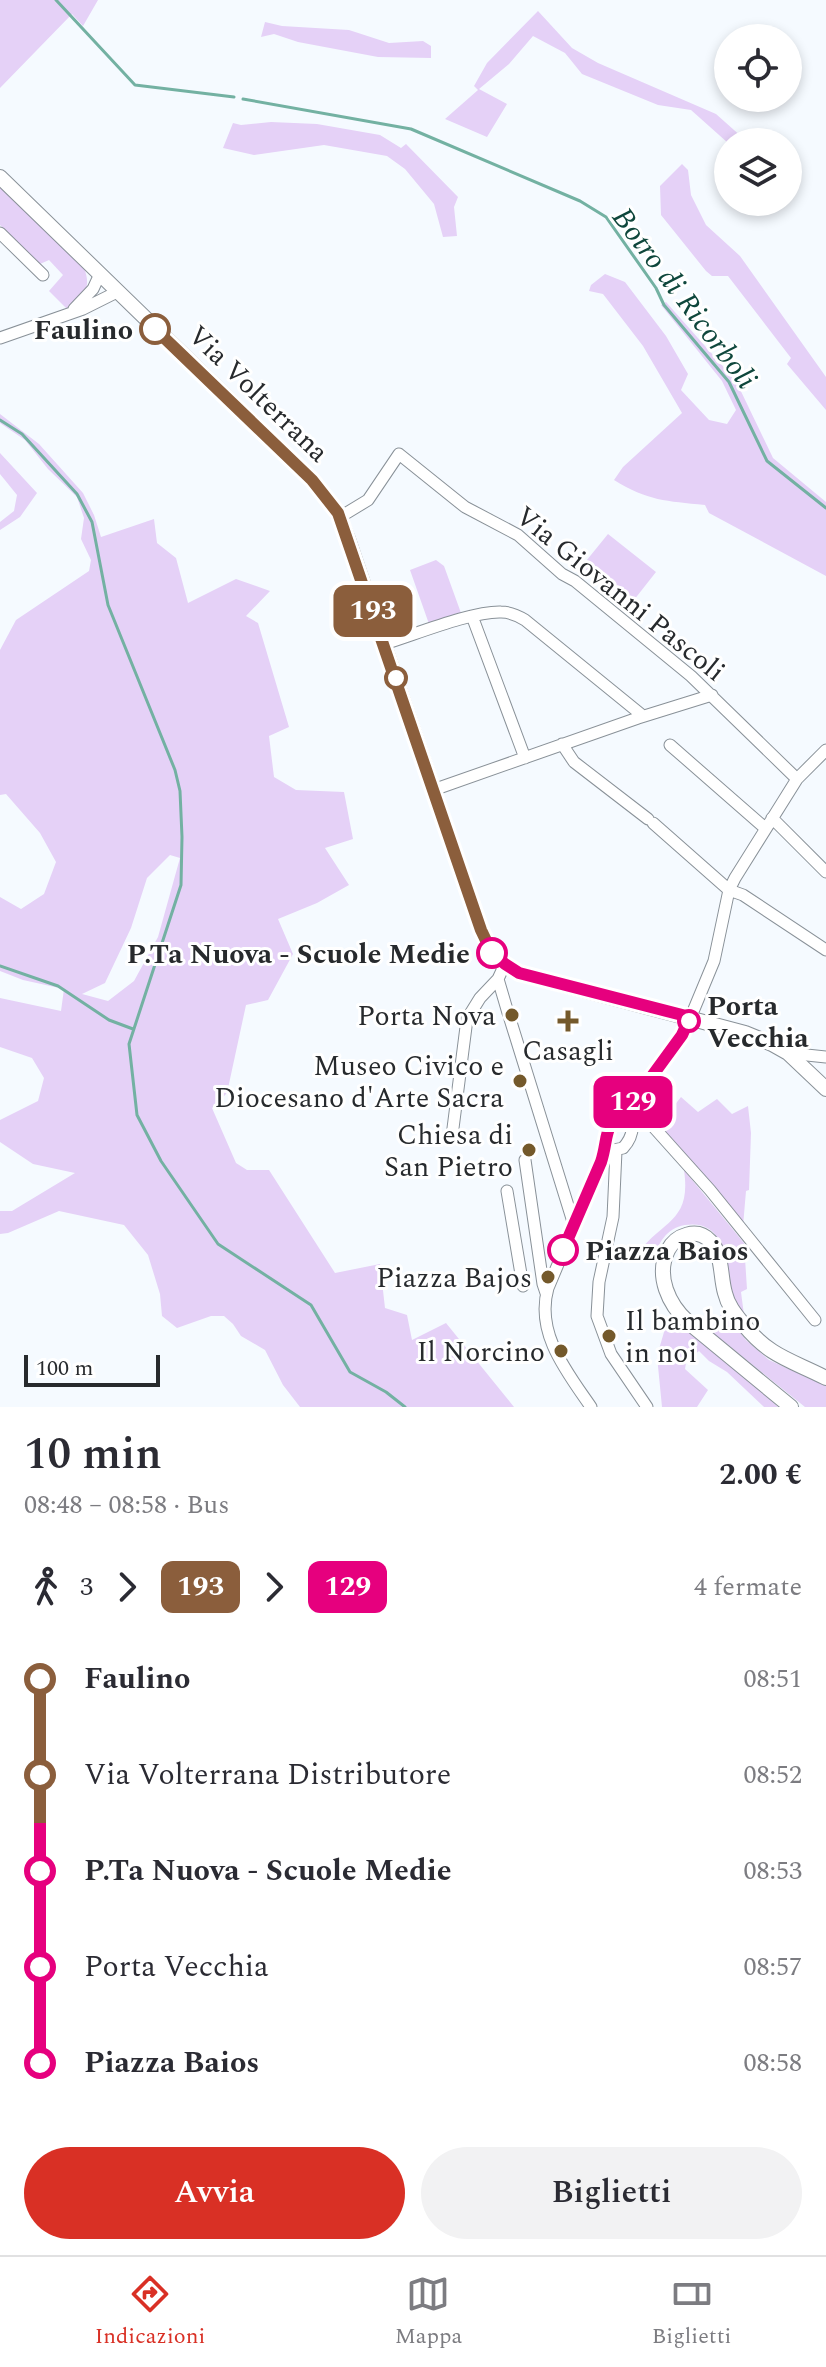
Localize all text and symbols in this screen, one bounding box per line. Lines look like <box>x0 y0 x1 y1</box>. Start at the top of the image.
map controls <box>714 24 802 216</box>
button: locate <box>714 24 802 112</box>
button: layers <box>714 128 802 216</box>
water label: Botro di Ricorboli <box>600 198 768 400</box>
place label: Faulino <box>34 309 133 352</box>
marker: Faulino <box>140 314 170 344</box>
street label: Via Volterrana <box>177 315 339 473</box>
street label: Via Giovanni Pascoli <box>506 496 734 693</box>
line badge: 193 <box>327 585 419 637</box>
text: 193 <box>349 589 397 632</box>
unlabelled marker <box>385 667 407 689</box>
place label: P.Ta Nuova - Scuole Medie <box>127 933 470 976</box>
marker: P.Ta Nuova - Scuole Medie <box>477 938 507 968</box>
place label: Porta Vecchia <box>707 985 809 1060</box>
place label: Porta Nova <box>357 995 496 1038</box>
marker: Porta Nova <box>503 1006 521 1024</box>
marker: Porta Vecchia <box>678 1010 700 1032</box>
marker: Casagli <box>559 1012 577 1030</box>
place label: Casagli <box>522 1030 614 1073</box>
place label: Museo Civico e Diocesano d'Arte Sacra <box>214 1045 504 1120</box>
marker: Museo Civico e Diocesano d'Arte Sacra <box>511 1072 529 1090</box>
line badge: 129 <box>587 1076 679 1128</box>
text: 129 <box>609 1080 657 1123</box>
place label: Chiesa di San Pietro <box>384 1114 513 1189</box>
marker: Chiesa di San Pietro <box>520 1141 538 1159</box>
place label: Piazza Baios <box>585 1230 749 1273</box>
marker: Piazza Baios <box>548 1235 578 1265</box>
place label: Piazza Bajos <box>376 1257 532 1300</box>
marker: Piazza Bajos <box>539 1268 557 1286</box>
place label: Il bambino in noi <box>625 1300 760 1375</box>
marker: Il bambino in noi <box>600 1327 618 1345</box>
place label: Il Norcino <box>417 1331 545 1374</box>
marker: Il Norcino <box>552 1342 570 1360</box>
scale bar <box>24 1351 160 1387</box>
text: 100 m <box>36 1352 93 1385</box>
text: 10 min <box>24 1421 162 1488</box>
text: 2.00 € <box>719 1452 802 1498</box>
text: 08:48 – 08:58 · Bus <box>24 1485 229 1525</box>
icon: walk <box>24 1565 68 1609</box>
icon: forward <box>105 1565 149 1609</box>
text: 193 <box>177 1565 224 1608</box>
icon: forward <box>252 1565 296 1609</box>
text: 129 <box>324 1565 371 1608</box>
text: 3 <box>80 1567 93 1607</box>
text: 4 fermate <box>694 1567 802 1607</box>
text: Faulino <box>84 1656 190 1702</box>
text: 08:51 <box>743 1659 802 1699</box>
text: Via Volterrana Distributore <box>84 1752 451 1798</box>
text: 08:52 <box>743 1755 802 1795</box>
text: P.Ta Nuova - Scuole Medie <box>84 1848 452 1894</box>
text: 08:53 <box>743 1851 802 1891</box>
text: Porta Vecchia <box>84 1944 269 1990</box>
text: 08:57 <box>743 1947 802 1987</box>
text: Piazza Baios <box>84 2040 259 2086</box>
text: 08:58 <box>743 2043 802 2083</box>
button: Avvia <box>24 2147 405 2239</box>
button: Biglietti <box>421 2147 802 2239</box>
tab: Indicazioni <box>95 2272 205 2353</box>
tab: Mappa <box>395 2272 462 2353</box>
tab: Biglietti <box>652 2272 731 2353</box>

